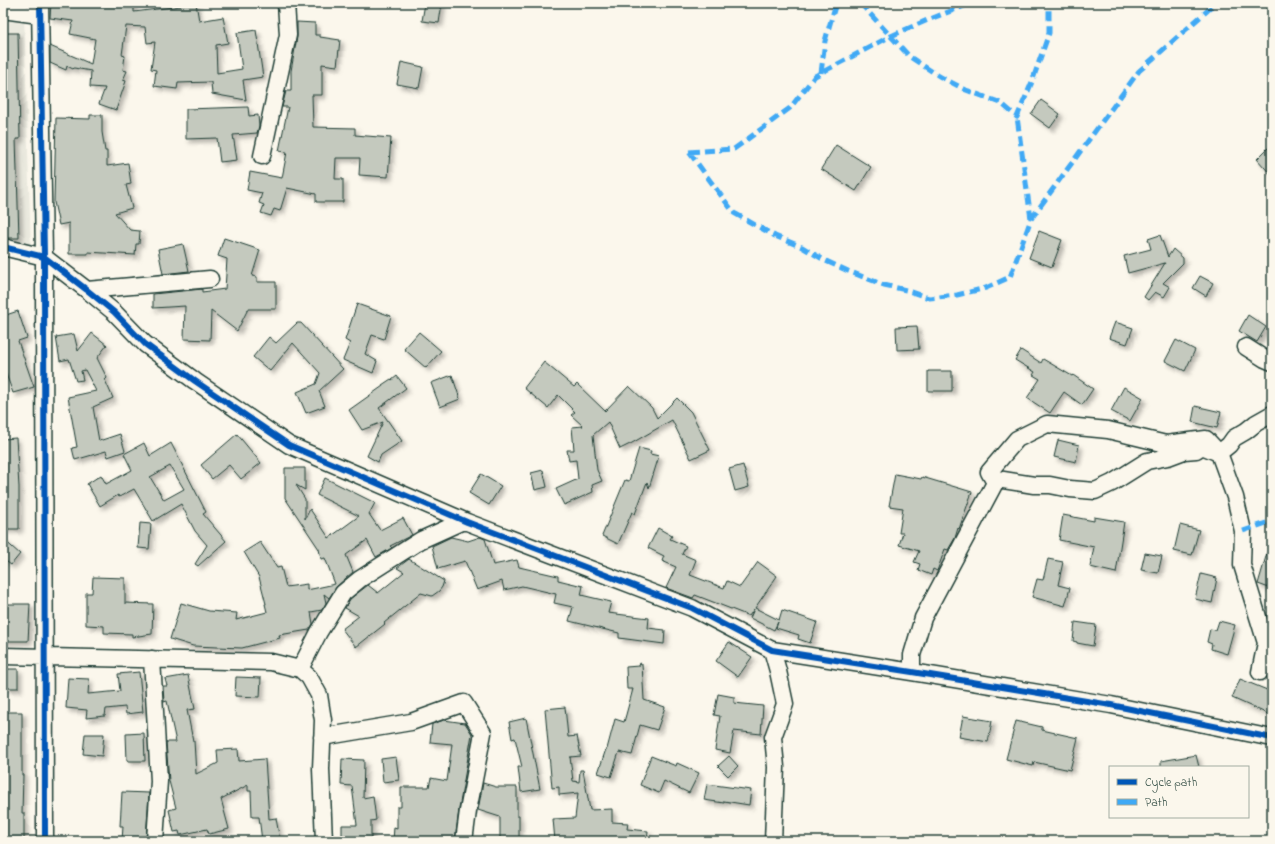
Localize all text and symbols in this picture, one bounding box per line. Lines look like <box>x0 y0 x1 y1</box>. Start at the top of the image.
legend <box>1109 766 1249 818</box>
text: Cycle path <box>1145 774 1197 793</box>
text: Path <box>1145 794 1168 812</box>

